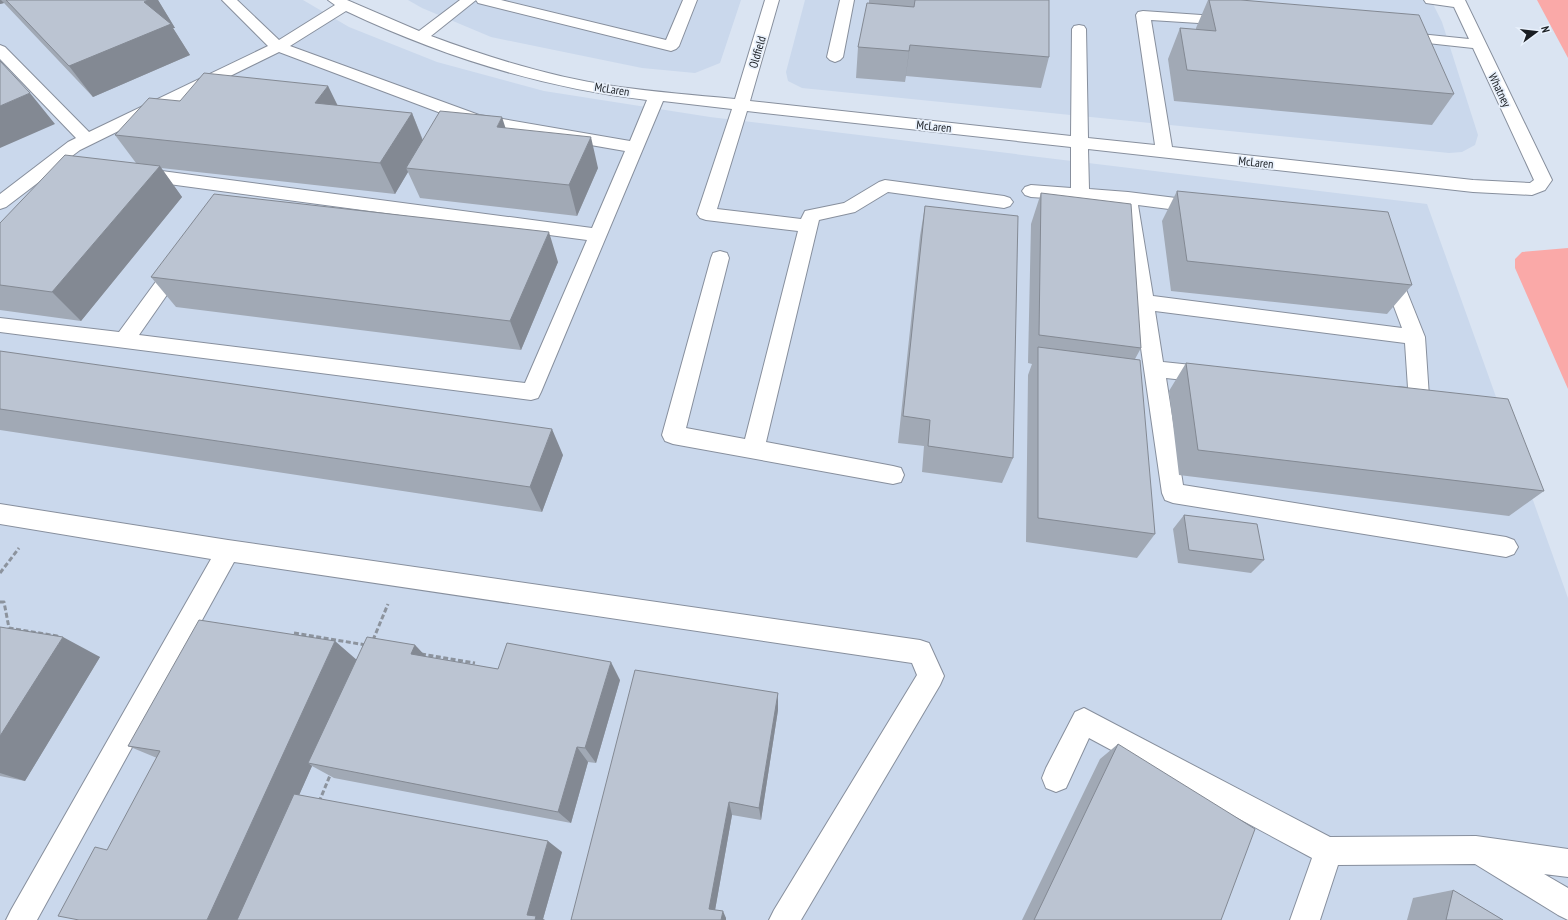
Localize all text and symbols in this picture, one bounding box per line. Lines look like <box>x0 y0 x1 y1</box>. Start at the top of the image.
north arrow <box>1516 12 1556 52</box>
text: N <box>1538 25 1553 34</box>
street label: Oldfield <box>745 34 769 70</box>
street label: Whatney <box>1485 71 1515 110</box>
street label: McLaren <box>594 79 630 99</box>
street label: McLaren <box>916 117 952 135</box>
street label: McLaren <box>1238 153 1274 171</box>

